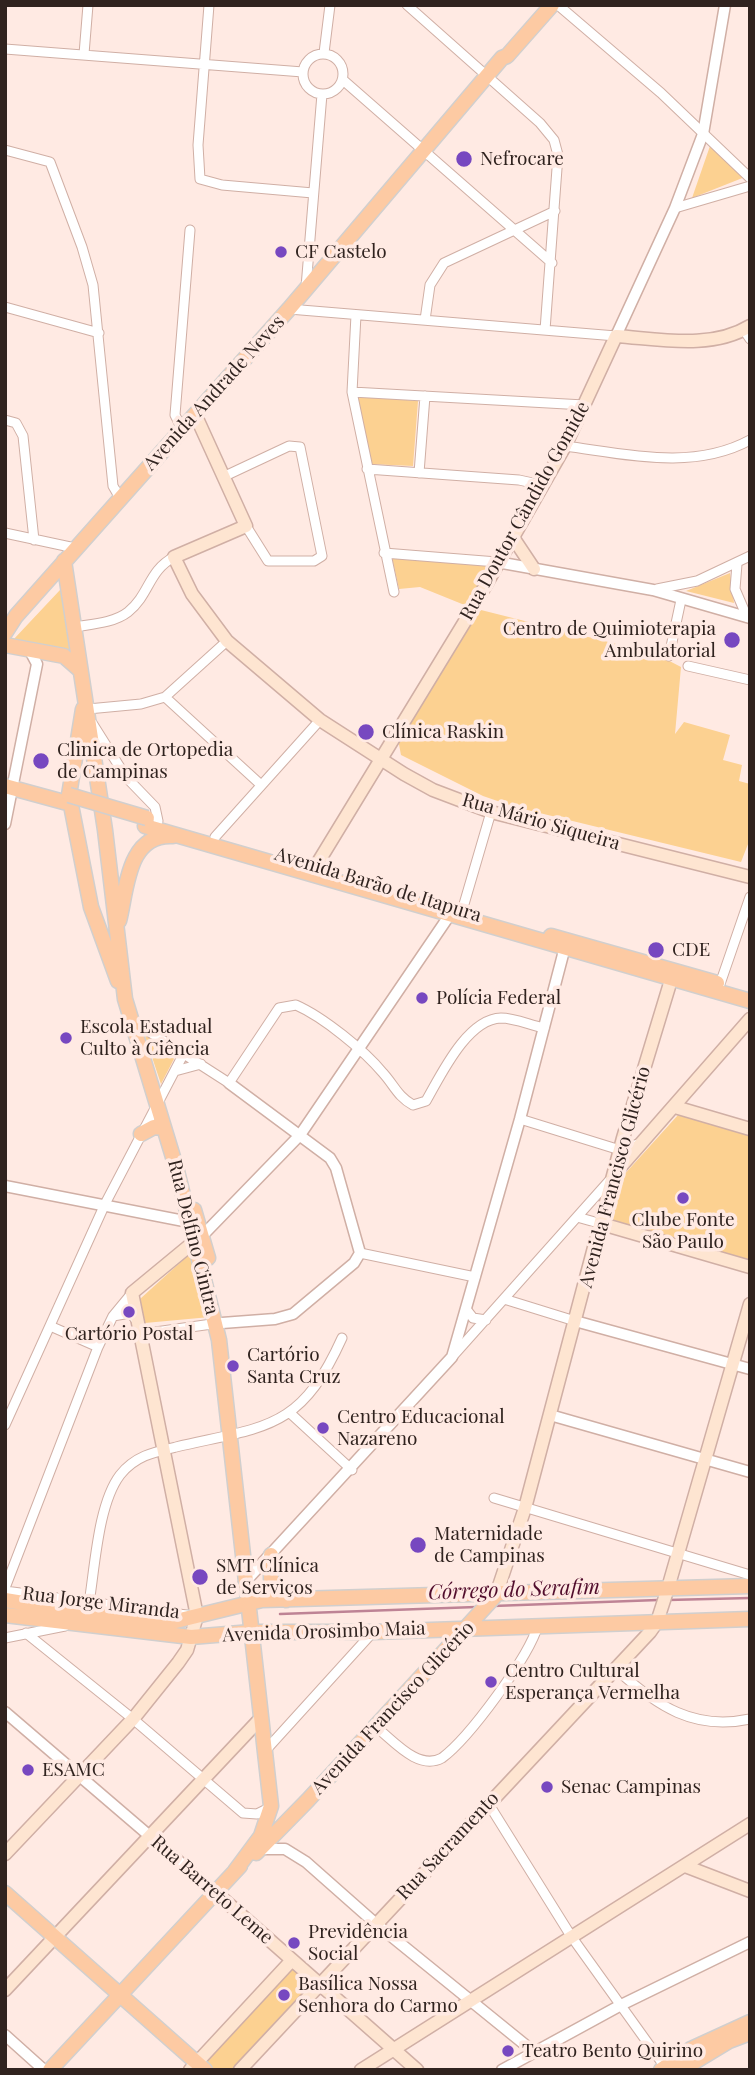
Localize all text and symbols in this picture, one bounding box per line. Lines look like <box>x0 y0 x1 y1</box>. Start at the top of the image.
place label: Nefrocare <box>480 148 564 170</box>
marker: Nefrocare <box>454 149 474 169</box>
place label: CF Castelo <box>295 241 387 263</box>
marker: CF Castelo <box>273 244 289 260</box>
street label: Avenida Andrade Neves <box>139 311 289 475</box>
street label: Rua Doutor Cândido Gomide <box>455 398 595 624</box>
place label: Centro de Quimioterapia Ambulatorial <box>503 618 716 662</box>
marker: Centro de Quimioterapia Ambulatorial <box>722 630 742 650</box>
place label: Clínica Raskin <box>382 721 504 743</box>
marker: Clínica Raskin <box>356 722 376 742</box>
place label: Clinica de Ortopedia de Campinas <box>57 739 233 783</box>
marker: Clinica de Ortopedia de Campinas <box>31 751 51 771</box>
street label: Rua Mário Siqueira <box>459 789 623 855</box>
street label: Avenida Barão de Itapura <box>272 843 484 927</box>
place label: CDE <box>672 939 710 961</box>
marker: CDE <box>646 940 666 960</box>
place label: Polícia Federal <box>436 987 561 1009</box>
marker: Polícia Federal <box>414 990 430 1006</box>
place label: Escola Estadual Culto à Ciência <box>80 1016 212 1060</box>
marker: Escola Estadual Culto à Ciência <box>58 1030 74 1046</box>
street label: Avenida Francisco Glicério <box>574 1064 656 1290</box>
street label: Rua Delfino Cintra <box>163 1157 223 1317</box>
marker: Clube Fonte São Paulo <box>675 1190 691 1206</box>
place label: Clube Fonte São Paulo <box>631 1209 735 1253</box>
marker: Cartório Postal <box>121 1304 137 1320</box>
place label: Cartório Postal <box>65 1323 193 1345</box>
place label: Cartório Santa Cruz <box>247 1344 341 1388</box>
marker: Cartório Santa Cruz <box>225 1358 241 1374</box>
place label: Centro Educacional Nazareno <box>337 1406 505 1450</box>
marker: Centro Educacional Nazareno <box>315 1420 331 1436</box>
place label: Maternidade de Campinas <box>434 1523 545 1567</box>
marker: Maternidade de Campinas <box>408 1535 428 1555</box>
place label: SMT Clínica de Serviços <box>216 1555 319 1599</box>
marker: SMT Clínica de Serviços <box>190 1567 210 1587</box>
water label: Córrego do Serafim <box>428 1574 600 1606</box>
street label: Rua Jorge Miranda <box>21 1582 181 1624</box>
street label: Avenida Orosimbo Maia <box>222 1617 426 1647</box>
street label: Avenida Francisco Glicério <box>307 1617 479 1799</box>
place label: Centro Cultural Esperança Vermelha <box>505 1660 680 1704</box>
marker: Centro Cultural Esperança Vermelha <box>483 1674 499 1690</box>
place label: ESAMC <box>42 1759 105 1781</box>
marker: ESAMC <box>20 1762 36 1778</box>
place label: Senac Campinas <box>561 1776 701 1798</box>
marker: Senac Campinas <box>539 1779 555 1795</box>
street label: Rua Sacramento <box>392 1787 504 1905</box>
street label: Rua Barreto Leme <box>146 1831 278 1949</box>
place label: Previdência Social <box>308 1921 408 1965</box>
marker: Previdência Social <box>286 1935 302 1951</box>
place label: Basílica Nossa Senhora do Carmo <box>298 1973 458 2017</box>
marker: Basílica Nossa Senhora do Carmo <box>276 1987 292 2003</box>
place label: Teatro Bento Quirino <box>522 2040 703 2062</box>
marker: Teatro Bento Quirino <box>500 2043 516 2059</box>

